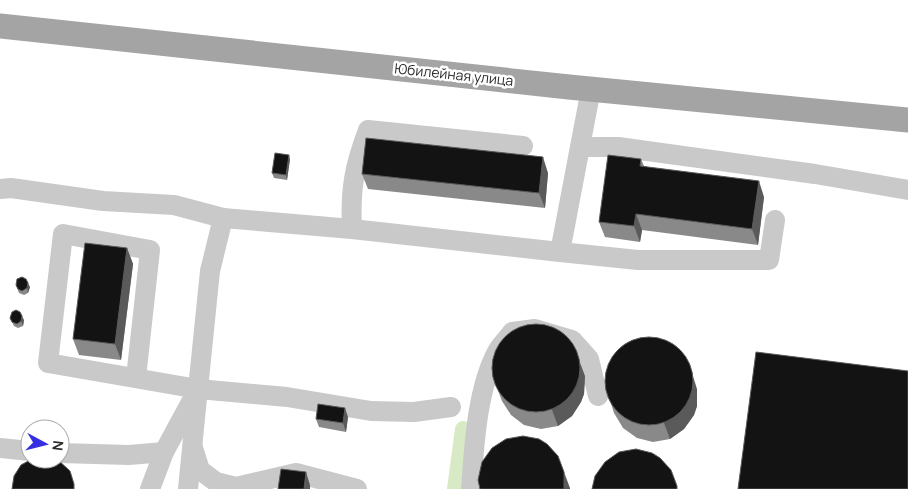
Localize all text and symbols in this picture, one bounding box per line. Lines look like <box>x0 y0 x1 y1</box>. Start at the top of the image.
street label: Юбилейная улица <box>394 58 514 90</box>
north arrow <box>20 419 70 469</box>
text: N <box>48 439 68 452</box>

